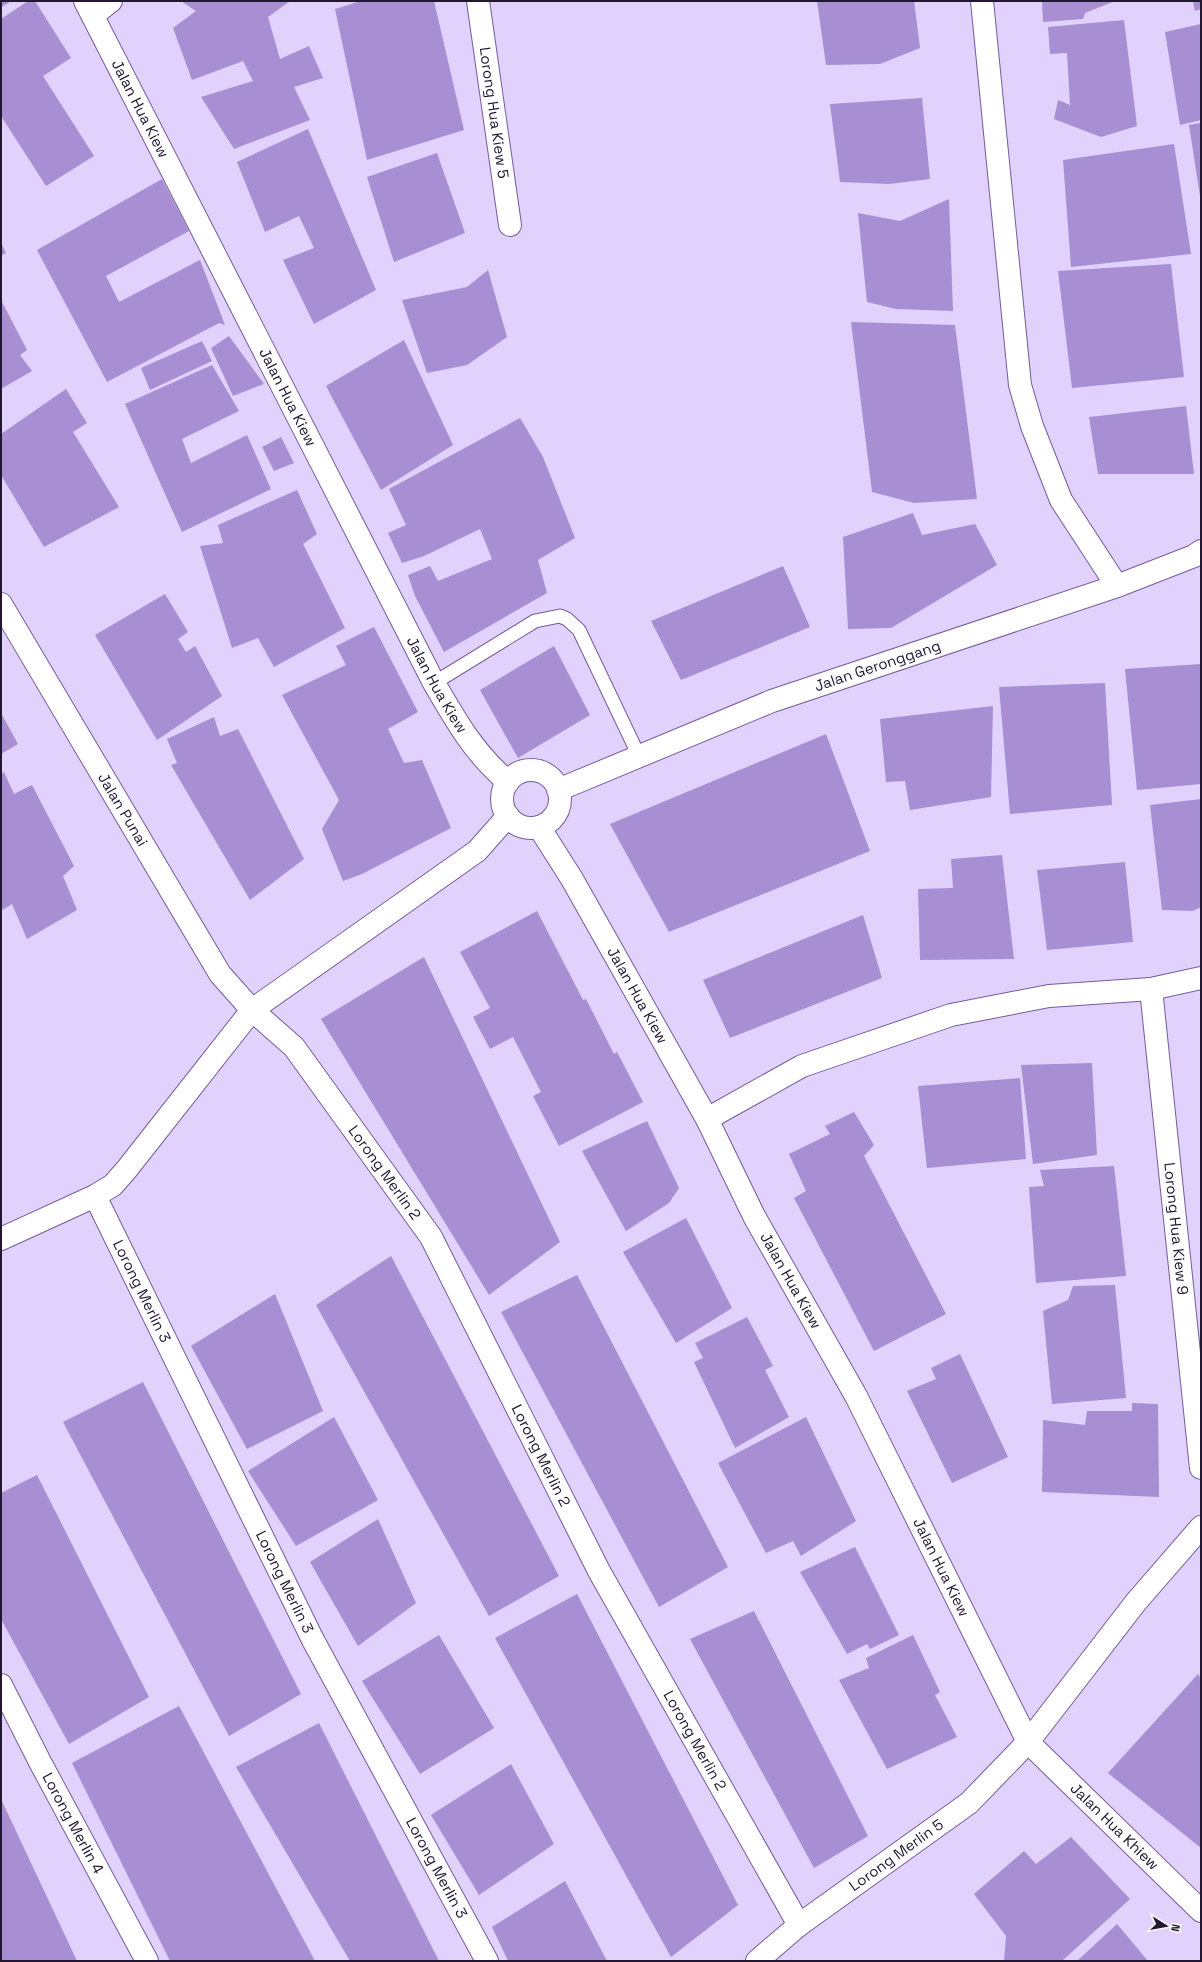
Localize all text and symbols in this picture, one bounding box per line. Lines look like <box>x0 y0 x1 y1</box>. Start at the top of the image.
street label: Lorong Hua Kiew 5 <box>476 46 513 180</box>
street label: Jalan Hua Kiew <box>108 56 174 161</box>
street label: Jalan Hua Kiew <box>255 345 321 449</box>
street label: Jalan Hua Kiew <box>403 633 472 737</box>
street label: Jalan Geronggang <box>812 635 943 695</box>
street label: Jalan Punai <box>94 769 152 850</box>
street label: Jalan Hua Kiew <box>603 943 673 1047</box>
street label: Lorong Merlin 2 <box>345 1121 425 1223</box>
street label: Lorong Hua Kiew 9 <box>1160 1162 1193 1296</box>
street label: Jalan Hua Kiew <box>756 1229 826 1332</box>
street label: Lorong Merlin 3 <box>109 1237 175 1345</box>
street label: Lorong Merlin 2 <box>508 1401 575 1510</box>
street label: Jalan Hua Kiew <box>909 1515 974 1620</box>
street label: Lorong Merlin 3 <box>252 1527 318 1636</box>
street label: Lorong Merlin 2 <box>659 1687 731 1794</box>
street label: Lorong Merlin 4 <box>39 1769 108 1877</box>
street label: Jalan Hua Khiew <box>1066 1779 1163 1874</box>
street label: Lorong Merlin 3 <box>402 1814 472 1921</box>
street label: Lorong Merlin 5 <box>845 1815 947 1895</box>
north arrow <box>1146 1906 1186 1946</box>
text: N <box>1168 1923 1183 1933</box>

